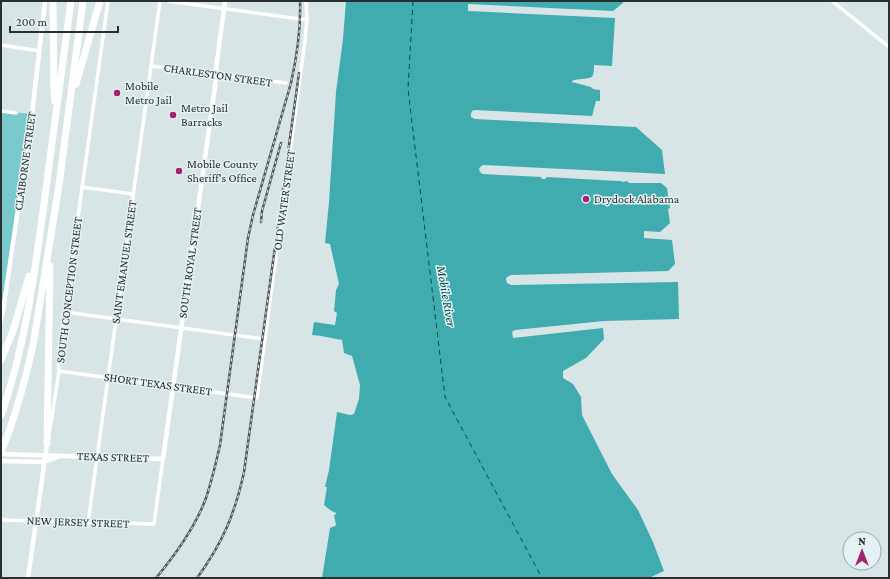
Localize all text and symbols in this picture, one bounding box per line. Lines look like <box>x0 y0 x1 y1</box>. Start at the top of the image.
scale bar <box>10 8 118 34</box>
text: 200 m <box>16 15 48 29</box>
street label: CHARLESTON STREET <box>163 60 274 90</box>
place label: Mobile Metro Jail <box>125 79 172 107</box>
marker: Mobile Metro Jail <box>112 88 122 98</box>
place label: Metro Jail Barracks <box>181 101 228 129</box>
street label: CLAIBORNE STREET <box>11 110 39 211</box>
marker: Metro Jail Barracks <box>168 110 178 120</box>
street label: OLD WATER STREET <box>270 148 298 251</box>
place label: Mobile County Sheriff's Office <box>187 157 259 185</box>
marker: Mobile County Sheriff's Office <box>174 166 184 176</box>
place label: Drydock Alabama <box>594 192 680 206</box>
marker: Drydock Alabama <box>581 194 591 204</box>
street label: SAINT EMANUEL STREET <box>108 199 140 325</box>
street label: SOUTH ROYAL STREET <box>175 206 205 319</box>
street label: SOUTH CONCEPTION STREET <box>53 216 85 364</box>
water label: Mobile River <box>434 263 459 328</box>
street label: SHORT TEXAS STREET <box>103 369 213 399</box>
street label: TEXAS STREET <box>77 449 150 465</box>
street label: NEW JERSEY STREET <box>26 513 130 531</box>
north arrow <box>842 531 882 571</box>
text: N <box>858 535 866 547</box>

